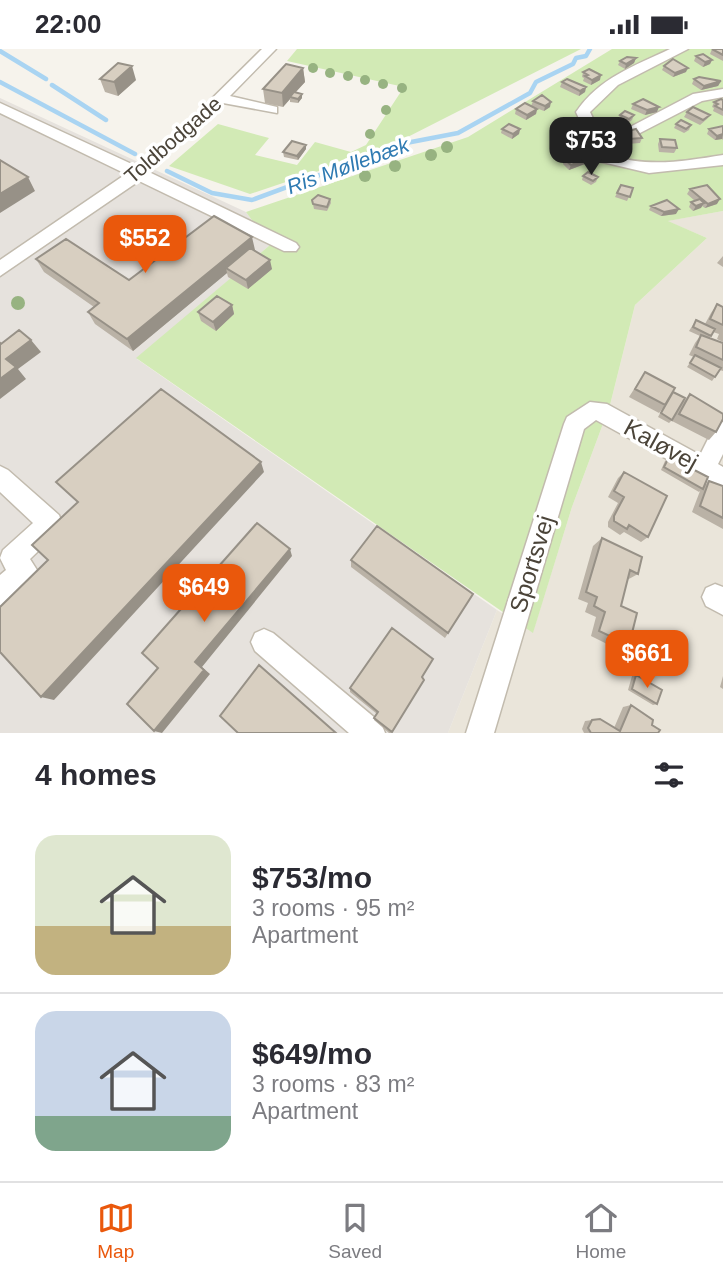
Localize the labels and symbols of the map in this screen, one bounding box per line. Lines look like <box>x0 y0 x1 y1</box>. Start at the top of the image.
street label: Toldbodgade <box>120 91 226 188</box>
pin: $753 <box>550 117 632 177</box>
water label: Ris Møllebæk <box>284 132 413 198</box>
pin: $552 <box>104 215 186 275</box>
street label: Kaløvej <box>620 413 703 476</box>
street label: Sportsvej <box>504 512 559 616</box>
pin: $649 <box>163 565 245 624</box>
pin: $661 <box>606 631 688 690</box>

